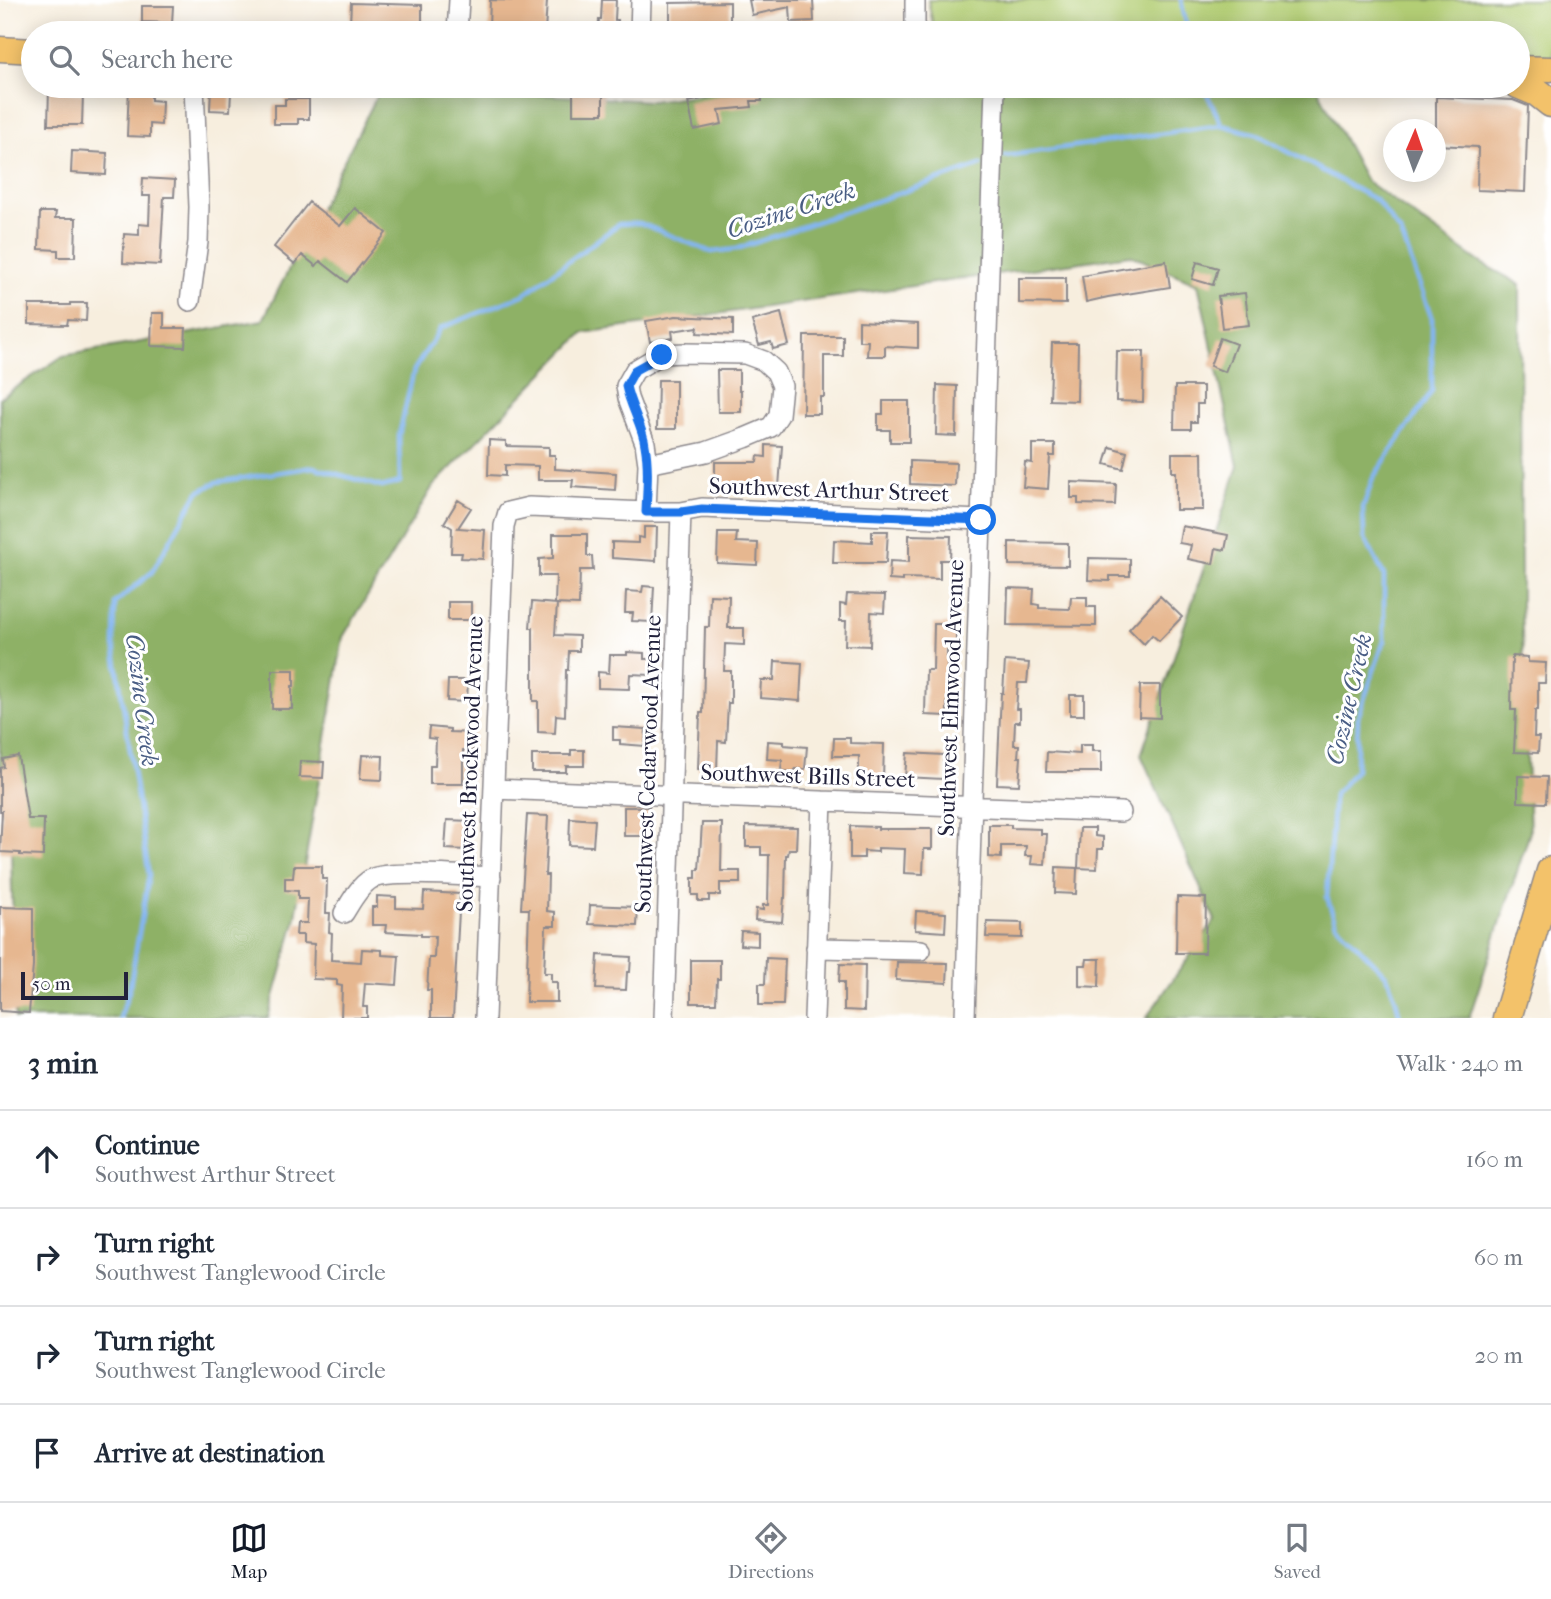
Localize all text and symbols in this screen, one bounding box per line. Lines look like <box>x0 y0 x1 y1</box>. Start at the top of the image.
search box <box>21 21 1530 98</box>
icon: search <box>45 41 83 79</box>
text: Search here <box>101 44 233 75</box>
north arrow <box>1383 119 1446 182</box>
water label: Cozine Creek <box>723 176 859 244</box>
route end <box>646 339 677 370</box>
street label: Southwest Arthur Street <box>708 472 950 508</box>
route start <box>965 504 996 535</box>
street label: Southwest Elmwood Avenue <box>933 559 969 837</box>
street label: Southwest Brockwood Avenue <box>451 615 489 913</box>
street label: Southwest Cedarwood Avenue <box>629 615 667 913</box>
water label: Cozine Creek <box>1320 631 1378 767</box>
water label: Cozine Creek <box>120 632 164 768</box>
street label: Southwest Bills Street <box>700 759 916 793</box>
scale bar <box>21 969 128 1001</box>
text: 50 m <box>32 973 71 995</box>
text: 3 min <box>28 1046 98 1081</box>
text: Walk · 240 m <box>1396 1050 1523 1077</box>
text: Continue <box>95 1130 200 1161</box>
icon: ahead <box>28 1140 66 1178</box>
text: 160 m <box>1466 1146 1523 1173</box>
text: Southwest Arthur Street <box>95 1161 336 1188</box>
text: Turn right <box>95 1228 215 1259</box>
icon: right <box>28 1238 66 1276</box>
text: 60 m <box>1474 1244 1523 1271</box>
text: Southwest Tanglewood Circle <box>95 1259 386 1286</box>
text: Turn right <box>95 1326 215 1357</box>
icon: right <box>28 1336 66 1374</box>
text: 20 m <box>1474 1342 1523 1369</box>
text: Southwest Tanglewood Circle <box>95 1357 386 1384</box>
icon: arrive <box>28 1434 66 1472</box>
text: Arrive at destination <box>95 1438 325 1469</box>
tab: Map <box>230 1519 268 1583</box>
tab: Directions <box>728 1519 814 1583</box>
tab: Saved <box>1274 1519 1321 1583</box>

